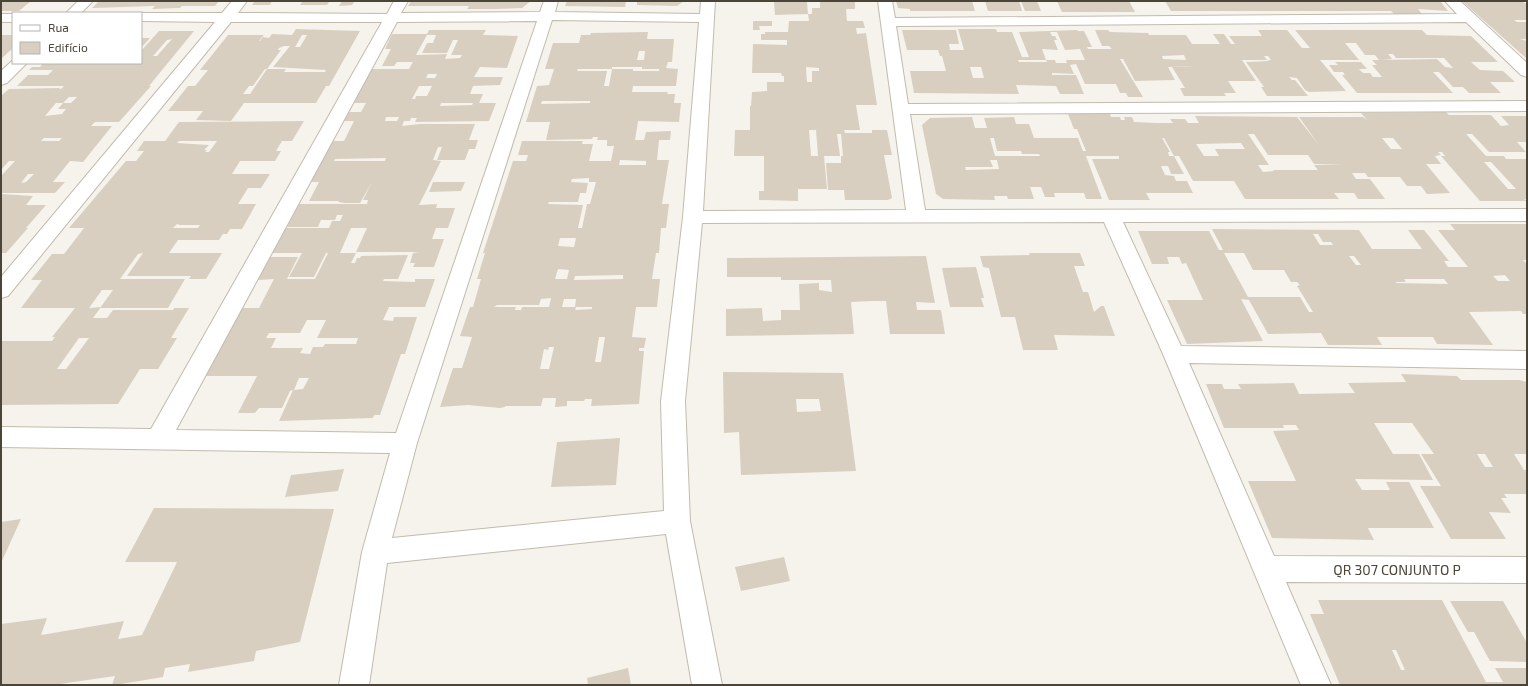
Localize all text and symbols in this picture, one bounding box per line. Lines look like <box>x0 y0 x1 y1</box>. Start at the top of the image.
legend <box>12 12 142 64</box>
text: Rua <box>48 20 69 34</box>
text: Edifício <box>48 40 88 54</box>
street label: QR 307 CONJUNTO P <box>1333 561 1461 578</box>

